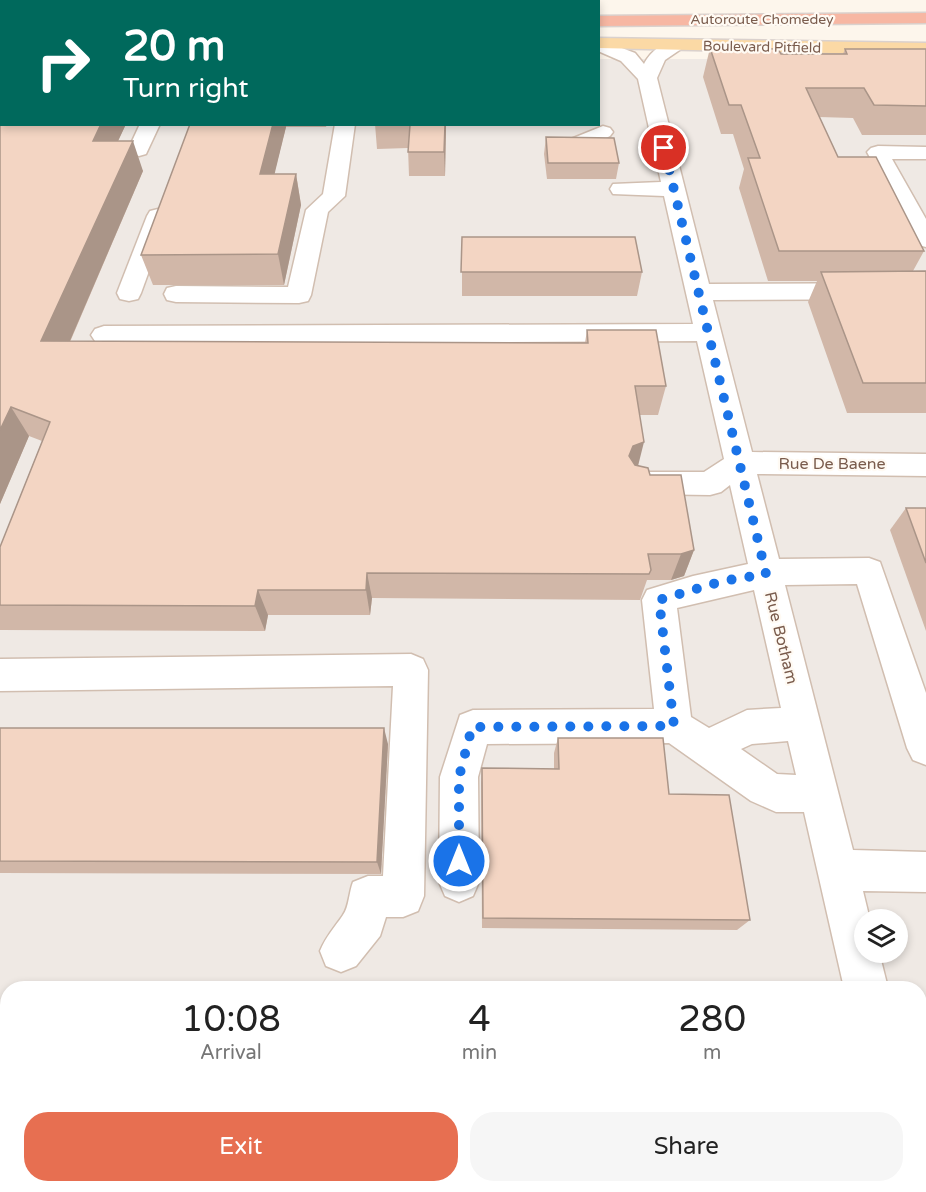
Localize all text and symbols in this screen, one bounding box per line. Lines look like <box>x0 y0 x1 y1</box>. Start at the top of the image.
street label: Autoroute Chomedey <box>690 11 834 28</box>
text: 20 m <box>123 21 225 72</box>
icon: right <box>24 24 102 102</box>
street label: Boulevard Pitfield <box>703 37 821 57</box>
text: Turn right <box>123 72 249 105</box>
pin <box>638 122 689 173</box>
icon: arrive <box>647 131 680 164</box>
street label: Rue De Baene <box>778 454 886 474</box>
street label: Rue Botham <box>760 590 802 686</box>
position arrow <box>427 829 491 893</box>
map controls <box>854 909 908 963</box>
button: layers <box>854 909 908 963</box>
text: 10:08 <box>181 998 281 1041</box>
text: 4 <box>468 998 491 1041</box>
text: 280 <box>678 998 746 1041</box>
text: Arrival <box>200 1041 262 1065</box>
text: min <box>462 1041 497 1065</box>
text: m <box>703 1041 721 1065</box>
button: Exit <box>24 1112 458 1181</box>
button: Share <box>470 1112 903 1181</box>

